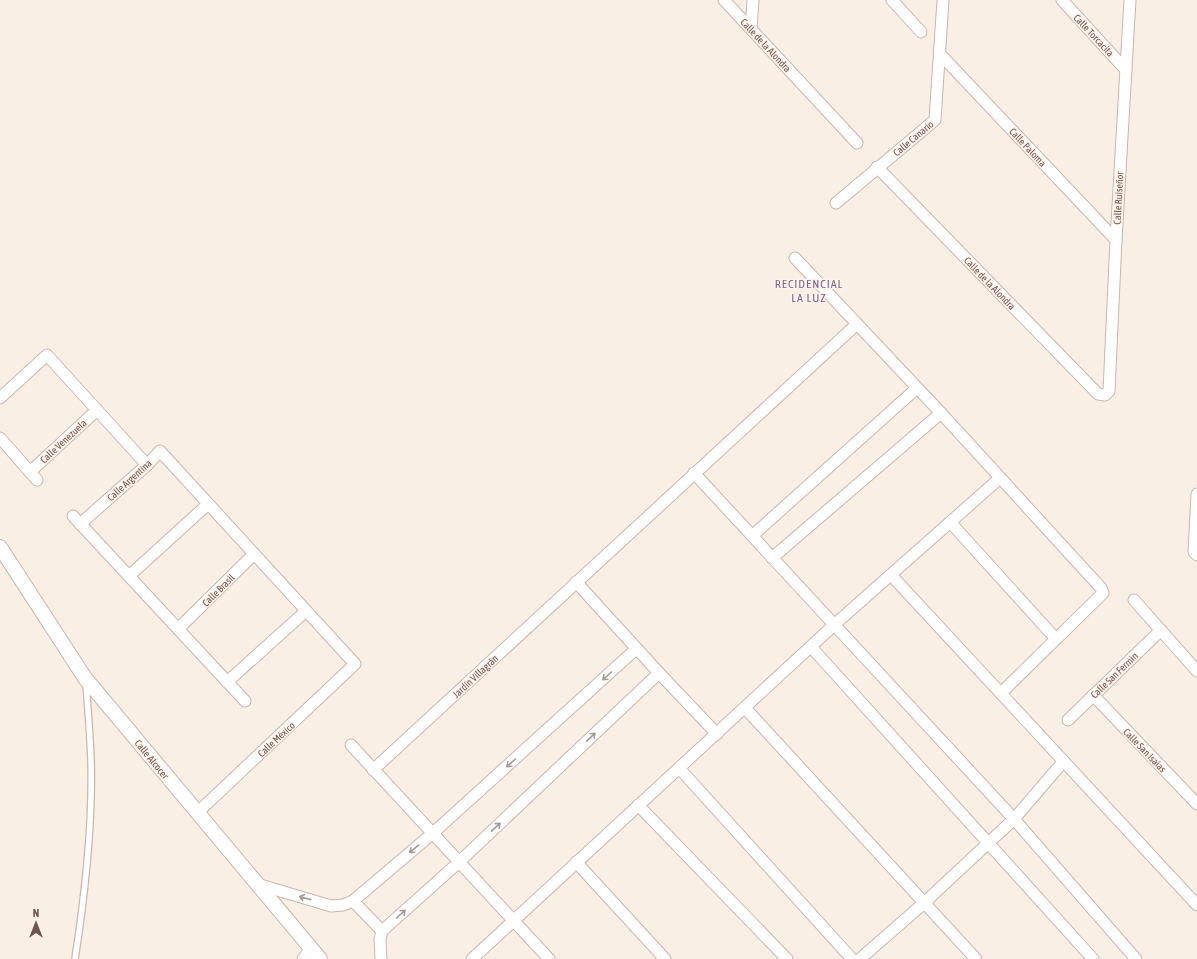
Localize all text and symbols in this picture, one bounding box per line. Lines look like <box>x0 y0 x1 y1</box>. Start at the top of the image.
street label: Calle Torcacita <box>1071 12 1116 59</box>
street label: Calle de la Alondra <box>738 16 793 74</box>
street label: Calle Canario <box>891 118 936 158</box>
street label: Calle Paloma <box>1007 126 1049 169</box>
street label: Calle Ruiseñor <box>1112 170 1125 225</box>
street label: Calle de la Alondra <box>962 255 1018 312</box>
district label: RECIDENCIAL LA LUZ <box>775 277 843 305</box>
street label: Calle Venezuela <box>38 417 89 466</box>
street label: Calle Argentina <box>105 457 154 503</box>
street label: Calle Brasil <box>200 572 237 609</box>
street label: Calle San Fermin <box>1089 650 1140 701</box>
street label: Jardín Villagrán <box>450 653 500 700</box>
one-way arrow <box>602 671 613 680</box>
street label: Calle México <box>256 719 297 759</box>
street label: Calle San Isaias <box>1121 726 1169 775</box>
one-way arrow <box>586 733 596 742</box>
street label: Calle Alcocer <box>132 737 171 782</box>
one-way arrow <box>506 758 516 767</box>
one-way arrow <box>491 822 502 831</box>
one-way arrow <box>409 845 419 854</box>
one-way arrow <box>299 894 312 901</box>
north arrow <box>16 903 56 943</box>
text: N <box>33 907 39 919</box>
one-way arrow <box>395 910 406 919</box>

